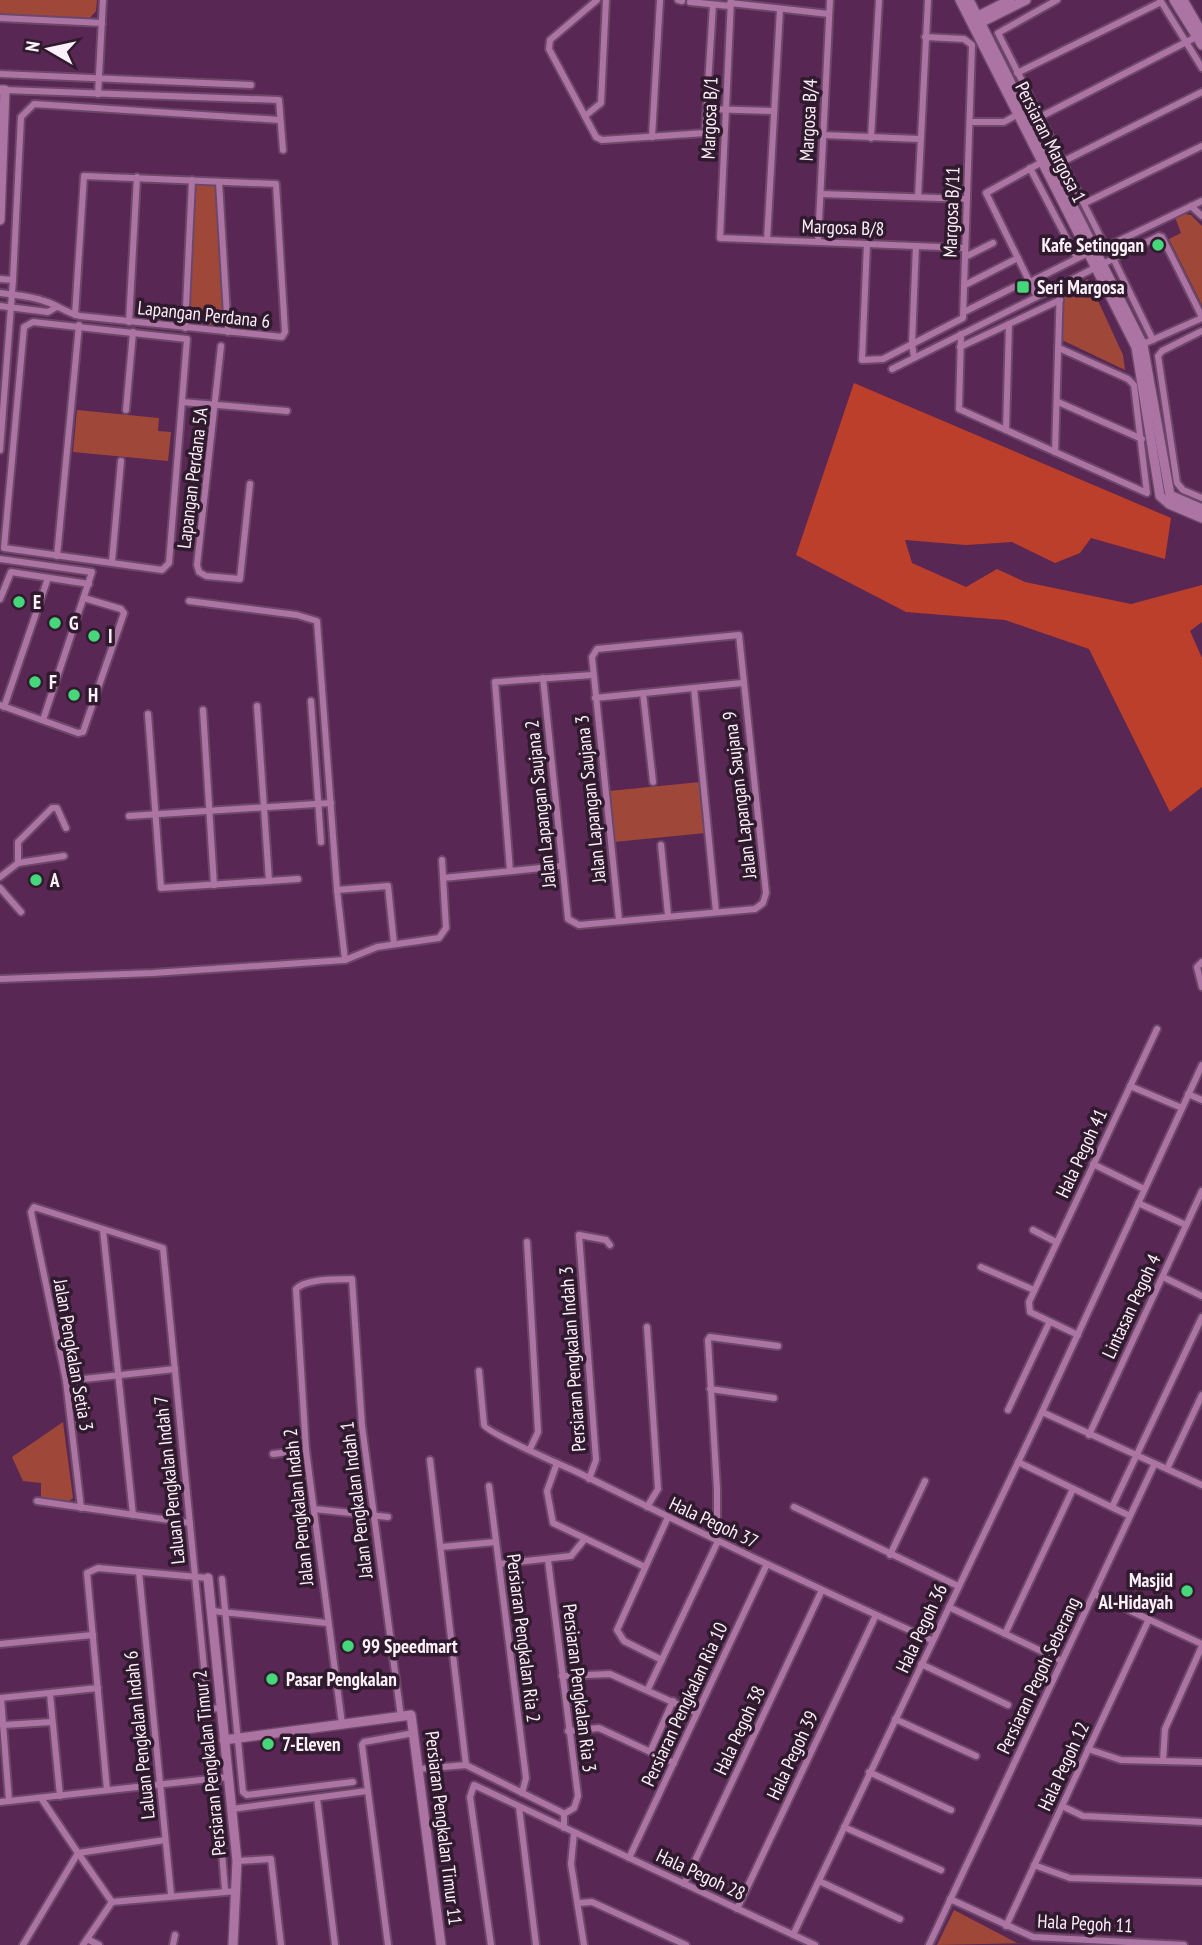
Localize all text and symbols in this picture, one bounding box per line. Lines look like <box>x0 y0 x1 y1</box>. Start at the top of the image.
north arrow <box>14 14 84 84</box>
text: N <box>20 39 45 53</box>
street label: Margosa B/1 <box>696 76 722 160</box>
street label: Margosa B/4 <box>794 78 822 162</box>
street label: Persiaran Margosa 1 <box>1010 78 1092 206</box>
street label: Margosa B/11 <box>937 166 965 258</box>
street label: Margosa B/8 <box>801 214 885 240</box>
place label: Kafe Setinggan <box>1041 233 1144 257</box>
marker: Kafe Setinggan <box>1150 237 1166 253</box>
place label: Seri Margosa <box>1037 275 1125 299</box>
marker: Seri Margosa <box>1015 279 1031 295</box>
street label: Lapangan Perdana 6 <box>137 295 271 333</box>
street label: Lapangan Perdana 5A <box>171 406 213 550</box>
place label: E <box>33 590 41 614</box>
marker: E <box>11 594 27 610</box>
place label: G <box>69 611 79 635</box>
marker: G <box>47 615 63 631</box>
place label: I <box>108 624 113 648</box>
marker: I <box>86 628 102 644</box>
place label: F <box>49 670 57 694</box>
marker: F <box>27 674 43 690</box>
place label: H <box>88 683 98 707</box>
marker: H <box>66 687 82 703</box>
street label: Jalan Lapangan Saujana 9 <box>717 710 761 881</box>
street label: Jalan Lapangan Saujana 3 <box>569 714 611 885</box>
street label: Jalan Lapangan Saujana 2 <box>519 719 561 890</box>
place label: A <box>49 868 60 892</box>
marker: A <box>28 872 44 888</box>
street label: Hala Pegoh 41 <box>1050 1105 1112 1201</box>
street label: Lintasan Pegoh 4 <box>1096 1249 1166 1362</box>
street label: Persiaran Pengkalan Indah 3 <box>554 1266 590 1452</box>
street label: Jalan Pengkalan Setia 3 <box>49 1276 99 1433</box>
street label: Laluan Pengkalan Indah 7 <box>148 1395 190 1565</box>
street label: Jalan Pengkalan Indah 1 <box>334 1420 378 1581</box>
street label: Jalan Pengkalan Indah 2 <box>278 1427 318 1588</box>
street label: Hala Pegoh 37 <box>666 1491 762 1553</box>
street label: Persiaran Pengkalan Ria 2 <box>502 1552 546 1724</box>
place label: Masjid Al-Hidayah <box>1098 1568 1173 1614</box>
street label: Hala Pegoh 36 <box>890 1580 952 1676</box>
marker: Masjid Al-Hidayah <box>1179 1583 1195 1599</box>
street label: Persiaran Pegoh Seberang <box>991 1593 1085 1757</box>
street label: Persiaran Pengkalan Ria 3 <box>558 1602 602 1774</box>
street label: Persiaran Pengkalan Ria 10 <box>635 1618 733 1790</box>
place label: 99 Speedmart <box>362 1634 458 1658</box>
marker: 99 Speedmart <box>340 1638 356 1654</box>
street label: Laluan Pengkalan Indah 6 <box>118 1650 160 1820</box>
place label: Pasar Pengkalan <box>286 1667 397 1691</box>
street label: Persiaran Pengkalan Timur 2 <box>187 1669 231 1857</box>
marker: Pasar Pengkalan <box>264 1671 280 1687</box>
street label: Hala Pegoh 38 <box>708 1682 770 1778</box>
street label: Hala Pegoh 39 <box>761 1707 823 1803</box>
street label: Hala Pegoh 12 <box>1032 1718 1094 1814</box>
street label: Persiaran Pengkalan Timur 11 <box>420 1730 468 1926</box>
place label: 7-Eleven <box>282 1732 341 1756</box>
marker: 7-Eleven <box>260 1736 276 1752</box>
street label: Hala Pegoh 28 <box>653 1843 749 1905</box>
street label: Hala Pegoh 11 <box>1037 1909 1133 1937</box>

